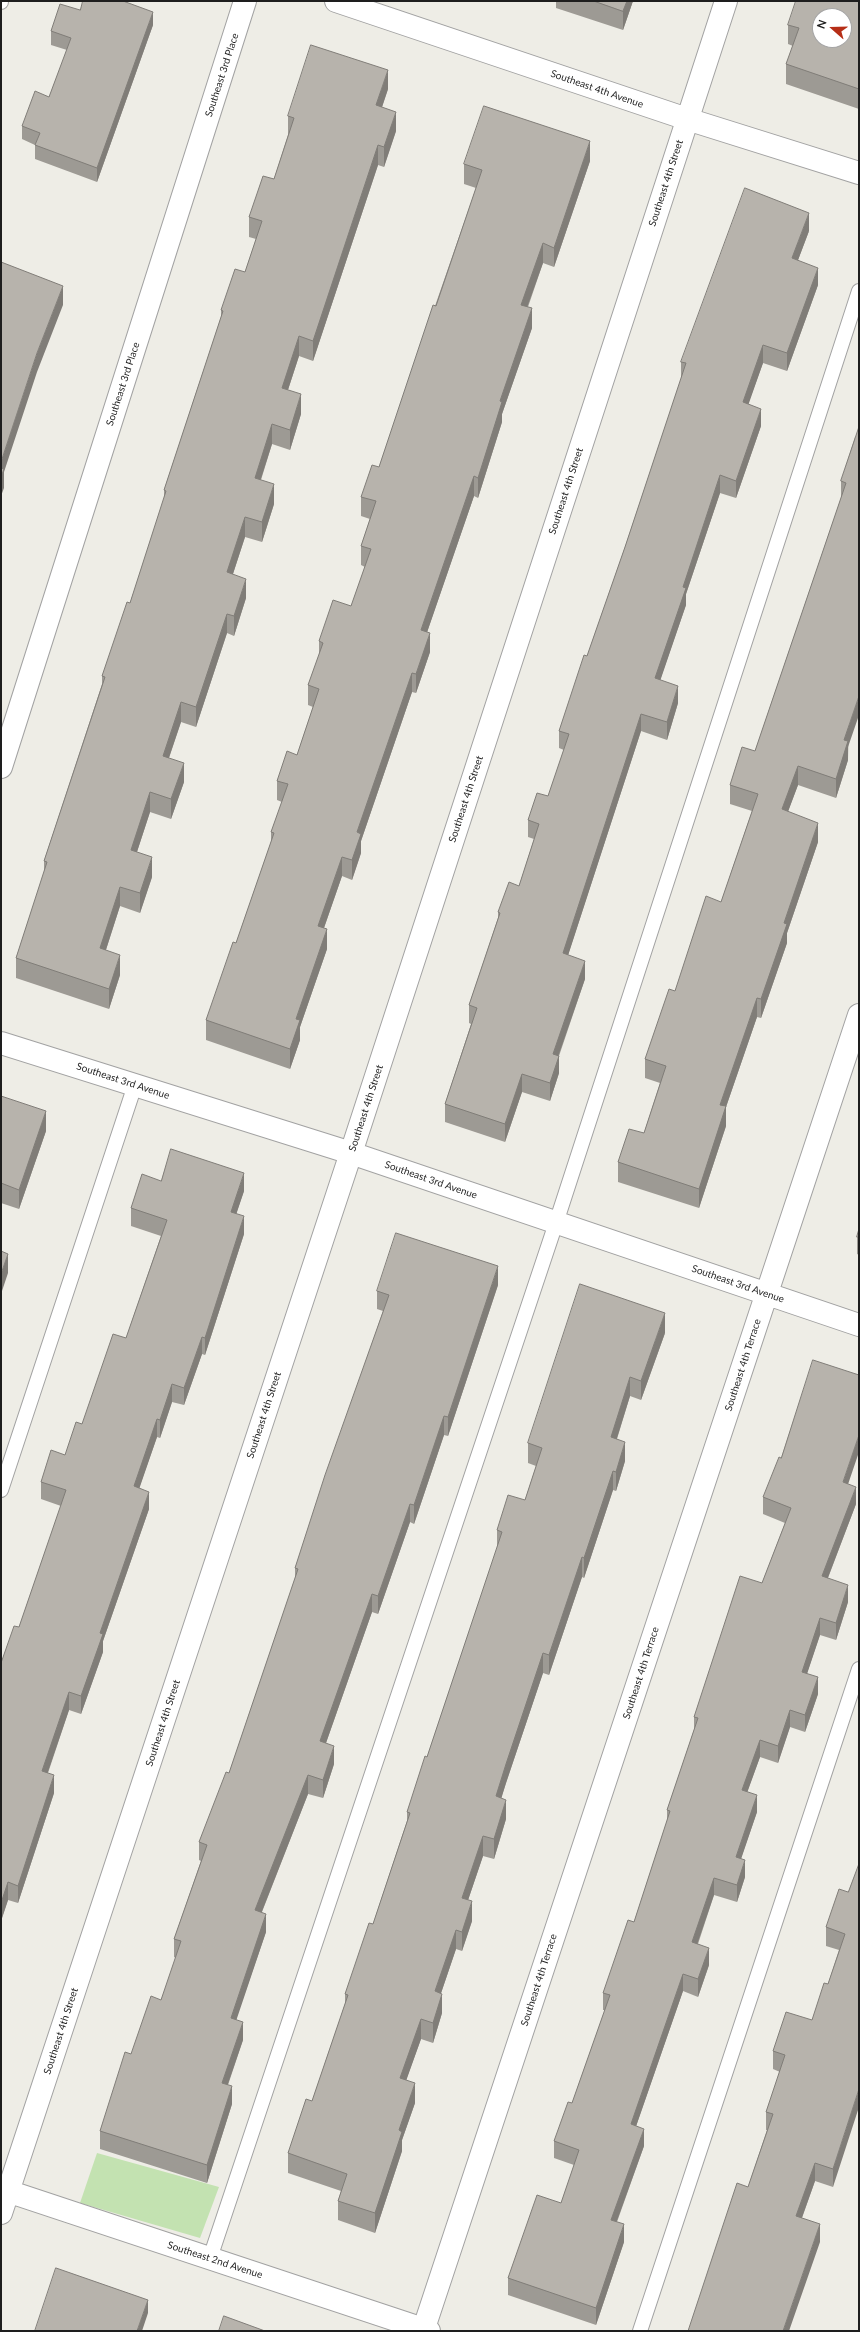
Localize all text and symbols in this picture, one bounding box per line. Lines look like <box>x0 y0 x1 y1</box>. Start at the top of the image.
north arrow <box>812 8 852 48</box>
text: N <box>814 18 829 30</box>
street label: Southeast 3rd Place <box>203 32 241 118</box>
street label: Southeast 4th Avenue <box>549 68 645 110</box>
street label: Southeast 4th Street <box>646 138 686 228</box>
street label: Southeast 3rd Place <box>104 341 142 427</box>
street label: Southeast 4th Street <box>546 446 586 536</box>
street label: Southeast 4th Street <box>446 754 486 844</box>
street label: Southeast 3rd Avenue <box>75 1060 171 1102</box>
street label: Southeast 4th Street <box>346 1063 386 1153</box>
street label: Southeast 3rd Avenue <box>383 1159 479 1201</box>
street label: Southeast 3rd Avenue <box>690 1263 786 1305</box>
street label: Southeast 4th Terrace <box>722 1317 764 1413</box>
street label: Southeast 4th Street <box>244 1370 284 1460</box>
street label: Southeast 4th Terrace <box>620 1625 662 1721</box>
street label: Southeast 4th Street <box>143 1678 183 1768</box>
street label: Southeast 4th Terrace <box>518 1932 560 2028</box>
street label: Southeast 4th Street <box>41 1986 81 2076</box>
street label: Southeast 2nd Avenue <box>166 2239 264 2281</box>

